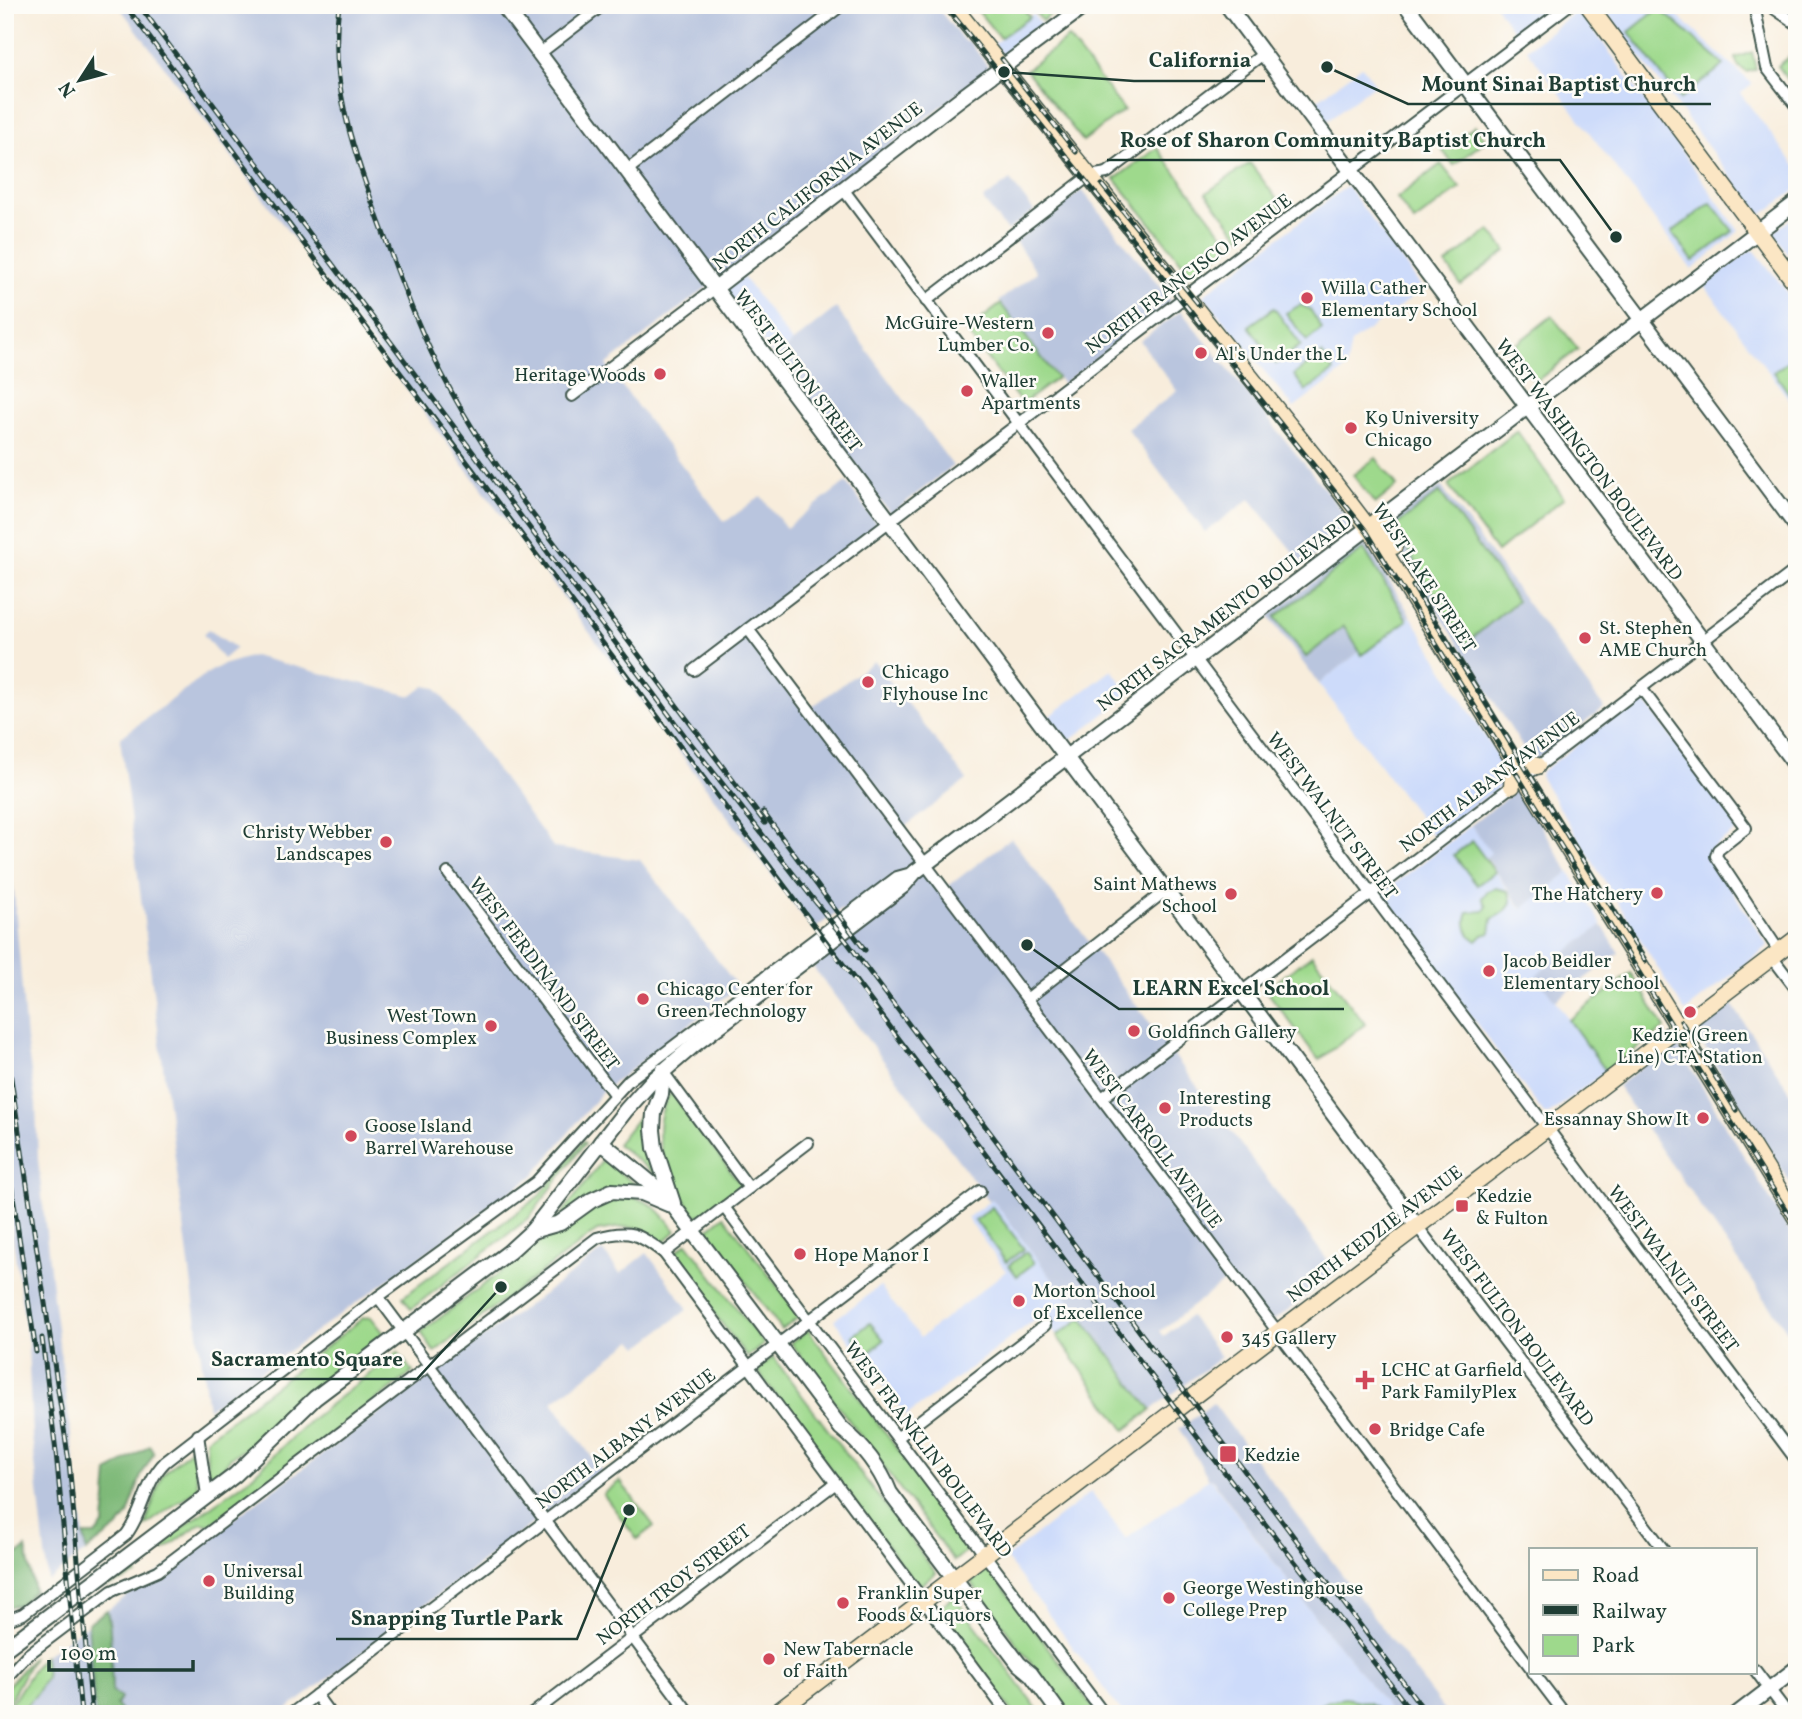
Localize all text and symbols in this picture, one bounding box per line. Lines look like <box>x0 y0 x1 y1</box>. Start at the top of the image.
callout: California <box>1134 39 1265 81</box>
north arrow <box>46 46 116 116</box>
text: California <box>1149 47 1251 76</box>
callout: Mount Sinai Baptist Church <box>1408 62 1711 104</box>
text: Mount Sinai Baptist Church <box>1421 71 1697 100</box>
text: N <box>53 75 82 102</box>
street label: NORTH CALIFORNIA AVENUE <box>708 96 929 277</box>
callout: Rose of Sharon Community Baptist Church <box>1107 118 1560 160</box>
text: Rose of Sharon Community Baptist Church <box>1120 127 1546 156</box>
street label: NORTH FRANCISCO AVENUE <box>1081 188 1298 361</box>
place label: Willa Cather Elementary School <box>1321 276 1478 324</box>
street label: WEST FULTON STREET <box>728 284 867 458</box>
marker: Willa Cather Elementary School <box>1299 290 1315 306</box>
place label: McGuire-Western Lumber Co. <box>885 311 1034 359</box>
marker: McGuire-Western Lumber Co. <box>1040 325 1056 341</box>
street label: WEST WASHINGTON BOULEVARD <box>1489 334 1688 587</box>
place label: Al's Under the L <box>1215 342 1347 368</box>
marker: Al's Under the L <box>1193 345 1209 361</box>
place label: Heritage Woods <box>514 363 646 389</box>
marker: Heritage Woods <box>652 366 668 382</box>
place label: Waller Apartments <box>981 369 1081 417</box>
marker: Waller Apartments <box>959 383 975 399</box>
place label: K9 University Chicago <box>1365 406 1479 454</box>
marker: K9 University Chicago <box>1343 420 1359 436</box>
street label: WEST LAKE STREET <box>1365 498 1481 658</box>
street label: NORTH SACRAMENTO BOULEVARD <box>1092 509 1358 718</box>
place label: St. Stephen AME Church <box>1599 616 1707 664</box>
marker: St. Stephen AME Church <box>1577 630 1593 646</box>
place label: Chicago Flyhouse Inc <box>882 660 988 708</box>
marker: Chicago Flyhouse Inc <box>860 674 876 690</box>
street label: NORTH ALBANY AVENUE <box>1395 706 1586 859</box>
street label: WEST WALNUT STREET <box>1260 727 1403 905</box>
place label: Christy Webber Landscapes <box>243 820 372 868</box>
marker: Christy Webber Landscapes <box>378 834 394 850</box>
street label: WEST FERDINAND STREET <box>462 872 625 1076</box>
place label: Saint Mathews School <box>1093 872 1217 920</box>
place label: The Hatchery <box>1532 882 1643 908</box>
marker: The Hatchery <box>1649 885 1665 901</box>
marker: Saint Mathews School <box>1223 886 1239 902</box>
place label: Jacob Beidler Elementary School <box>1503 949 1660 997</box>
marker: Jacob Beidler Elementary School <box>1481 963 1497 979</box>
callout: LEARN Excel School <box>1119 967 1344 1009</box>
text: LEARN Excel School <box>1133 975 1329 1004</box>
place label: Chicago Center for Green Technology <box>657 977 813 1025</box>
marker: Chicago Center for Green Technology <box>635 991 651 1007</box>
place label: West Town Business Complex <box>326 1004 477 1052</box>
marker: Kedzie (Green Line) CTA Station <box>1682 1004 1698 1020</box>
marker: West Town Business Complex <box>483 1018 499 1034</box>
place label: Goldfinch Gallery <box>1148 1020 1297 1046</box>
marker: Goldfinch Gallery <box>1126 1023 1142 1039</box>
place label: Kedzie (Green Line) CTA Station <box>1617 1023 1763 1071</box>
street label: WEST CARROLL AVENUE <box>1075 1044 1227 1234</box>
place label: Interesting Products <box>1179 1086 1271 1134</box>
marker: Interesting Products <box>1157 1100 1173 1116</box>
place label: Essannay Show It <box>1544 1107 1689 1133</box>
marker: Essannay Show It <box>1695 1110 1711 1126</box>
place label: Goose Island Barrel Warehouse <box>365 1114 514 1162</box>
marker: Goose Island Barrel Warehouse <box>343 1128 359 1144</box>
street label: NORTH KEDZIE AVENUE <box>1282 1160 1468 1309</box>
street label: WEST WALNUT STREET <box>1601 1180 1744 1358</box>
place label: Kedzie & Fulton <box>1476 1184 1548 1232</box>
marker: Kedzie & Fulton <box>1454 1198 1470 1214</box>
street label: WEST FULTON BOULEVARD <box>1433 1224 1600 1433</box>
place label: Hope Manor I <box>814 1243 929 1269</box>
marker: Hope Manor I <box>792 1246 808 1262</box>
place label: Morton School of Excellence <box>1033 1279 1156 1327</box>
marker: Morton School of Excellence <box>1011 1293 1027 1309</box>
place label: 345 Gallery <box>1241 1326 1336 1352</box>
marker: 345 Gallery <box>1219 1329 1235 1345</box>
callout: Sacramento Square <box>197 1337 417 1379</box>
street label: WEST FRANKLIN BOULEVARD <box>837 1337 1018 1564</box>
text: Sacramento Square <box>211 1346 403 1375</box>
place label: LCHC at Garfield Park FamilyPlex <box>1381 1358 1523 1406</box>
street label: NORTH ALBANY AVENUE <box>531 1363 722 1516</box>
marker: LCHC at Garfield Park FamilyPlex <box>1355 1370 1375 1390</box>
place label: Bridge Cafe <box>1389 1418 1485 1444</box>
marker: Bridge Cafe <box>1367 1421 1383 1437</box>
place label: Kedzie <box>1244 1443 1300 1469</box>
marker: Kedzie <box>1218 1444 1238 1464</box>
street label: NORTH TROY STREET <box>592 1519 757 1652</box>
legend <box>1529 1548 1756 1674</box>
place label: Universal Building <box>223 1559 303 1607</box>
text: Road <box>1592 1562 1639 1591</box>
marker: Universal Building <box>201 1573 217 1589</box>
place label: George Westinghouse College Prep <box>1183 1576 1363 1624</box>
place label: Franklin Super Foods & Liquors <box>857 1581 991 1629</box>
marker: George Westinghouse College Prep <box>1161 1590 1177 1606</box>
marker: Franklin Super Foods & Liquors <box>835 1595 851 1611</box>
callout: Snapping Turtle Park <box>336 1597 577 1639</box>
text: Railway <box>1592 1598 1668 1627</box>
text: Snapping Turtle Park <box>351 1605 563 1634</box>
scale bar <box>49 1628 192 1672</box>
text: Park <box>1592 1632 1635 1661</box>
place label: New Tabernacle of Faith <box>783 1637 914 1685</box>
text: 100 m <box>60 1640 117 1669</box>
marker: New Tabernacle of Faith <box>761 1651 777 1667</box>

